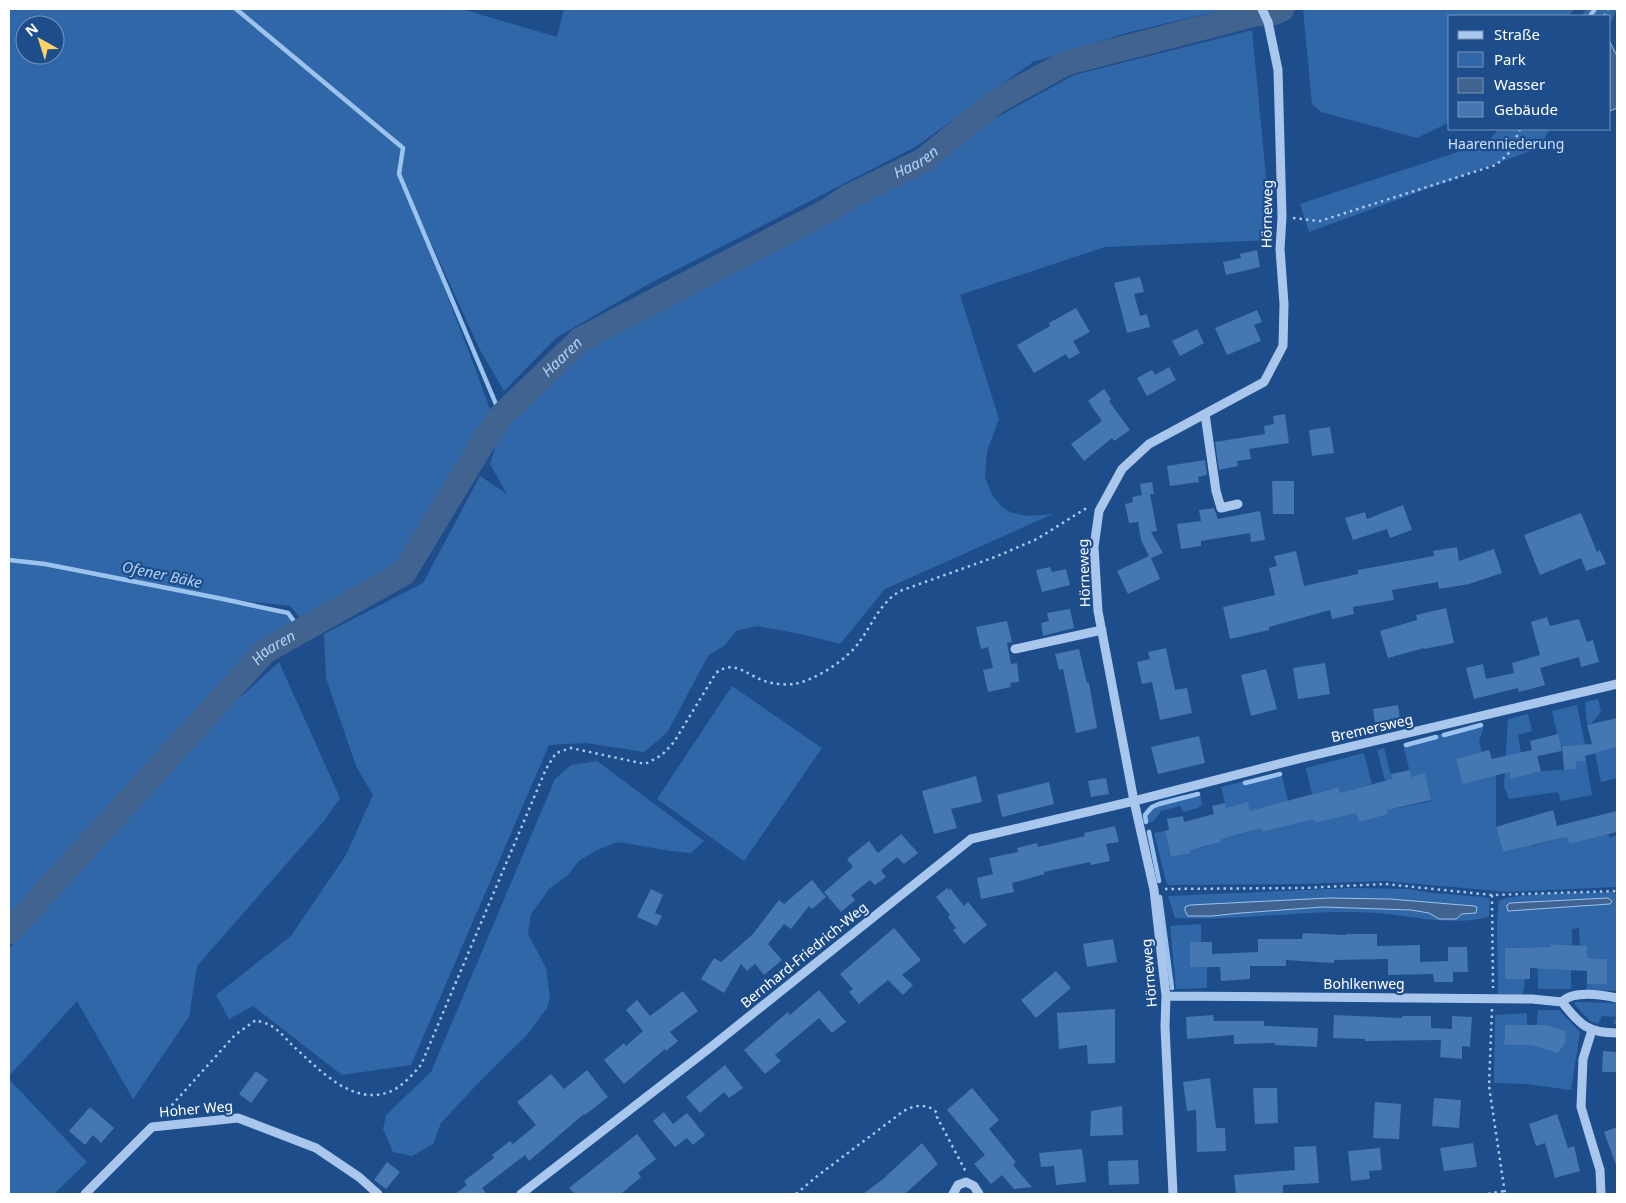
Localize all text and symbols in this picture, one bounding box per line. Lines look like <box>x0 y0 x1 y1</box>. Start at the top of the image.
north arrow <box>15 15 65 65</box>
legend <box>1448 15 1611 130</box>
text: N <box>21 19 42 40</box>
text: Straße <box>1494 24 1540 44</box>
text: Park <box>1494 49 1526 69</box>
text: Wasser <box>1494 74 1545 94</box>
text: Gebäude <box>1494 99 1558 119</box>
park label: Haarenniederung <box>1448 134 1564 153</box>
water label: Haaren <box>890 141 942 182</box>
street label: Hörneweg <box>1256 180 1277 248</box>
water label: Haaren <box>537 332 586 381</box>
street label: Hörneweg <box>1073 539 1094 608</box>
water label: Ofener Bäke <box>120 556 205 592</box>
water label: Haaren <box>246 625 299 669</box>
street label: Bremersweg <box>1329 709 1415 746</box>
street label: Bernhard-Friedrich-Weg <box>736 897 871 1012</box>
street label: Hörneweg <box>1136 938 1161 1008</box>
street label: Bohlkenweg <box>1323 974 1405 993</box>
street label: Hoher Weg <box>158 1096 234 1121</box>

